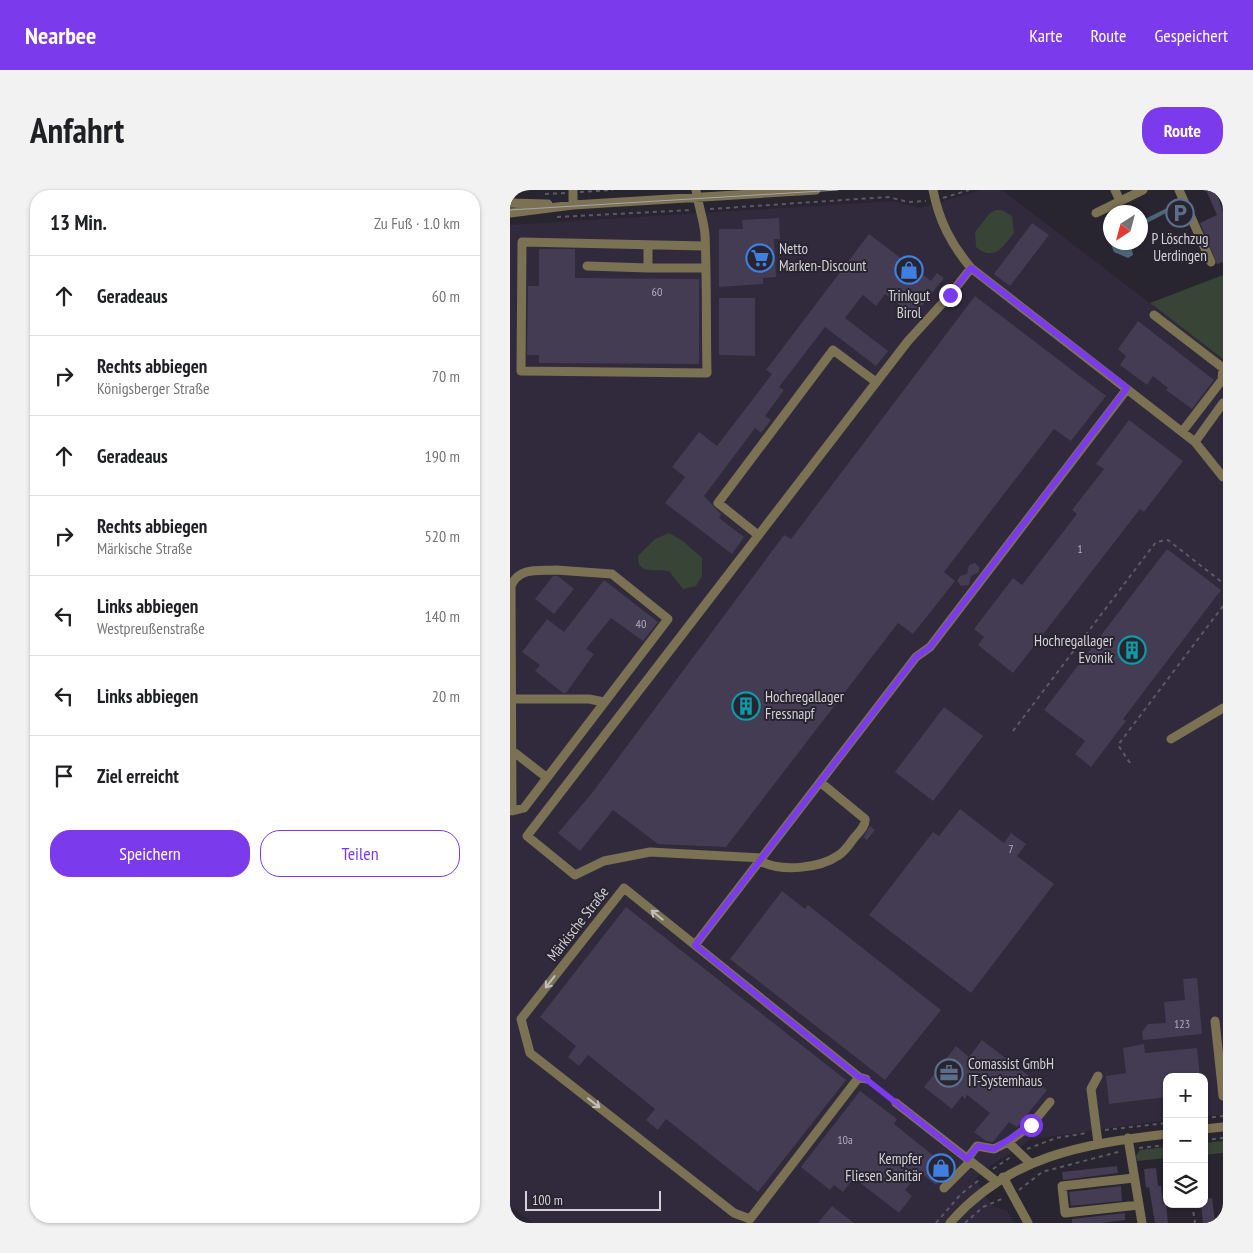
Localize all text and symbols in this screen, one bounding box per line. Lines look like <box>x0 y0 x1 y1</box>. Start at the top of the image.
text: Nearbee <box>25 20 96 51</box>
text: Karte <box>1029 24 1063 47</box>
text: Route <box>1091 24 1126 47</box>
text: Gespeichert <box>1154 24 1228 47</box>
text: Anfahrt <box>30 107 124 153</box>
button: Route <box>1142 107 1223 154</box>
parking icon: P Löschzug Uerdingen <box>1165 198 1195 228</box>
north arrow <box>1103 205 1148 250</box>
text: 13 Min. <box>50 209 107 236</box>
text: Zu Fuß · 1.0 km <box>374 213 460 233</box>
place label: P Löschzug Uerdingen <box>1152 229 1208 265</box>
place label: Netto Marken-Discount <box>779 239 866 275</box>
supermarket icon: Netto Marken-Discount <box>745 243 775 273</box>
shop icon: Trinkgut Birol <box>894 255 924 285</box>
icon: ahead <box>50 282 78 310</box>
text: Geradeaus <box>97 284 168 308</box>
house number: 60 <box>652 284 662 299</box>
route end <box>939 284 962 307</box>
text: 60 m <box>432 286 460 306</box>
place label: Trinkgut Birol <box>888 286 930 322</box>
text: Rechts abbiegen <box>97 354 207 378</box>
icon: right <box>50 362 78 390</box>
text: 70 m <box>432 366 460 386</box>
text: Königsberger Straße <box>97 378 210 398</box>
icon: ahead <box>50 442 78 470</box>
text: Geradeaus <box>97 444 168 468</box>
text: 190 m <box>425 446 460 466</box>
text: Rechts abbiegen <box>97 514 207 538</box>
icon: right <box>50 522 78 550</box>
text: 520 m <box>425 526 460 546</box>
text: Märkische Straße <box>97 538 192 558</box>
house number: 1 <box>1077 541 1083 556</box>
text: Links abbiegen <box>97 594 198 618</box>
icon: left <box>50 602 78 630</box>
text: 140 m <box>425 606 460 626</box>
house number: 40 <box>636 616 646 631</box>
text: Westpreußenstraße <box>97 618 205 638</box>
place label: Hochregallager Evonik <box>1034 631 1114 667</box>
building icon: Hochregallager Evonik <box>1117 635 1147 665</box>
icon: left <box>50 682 78 710</box>
text: Links abbiegen <box>97 684 198 708</box>
text: 20 m <box>432 686 460 706</box>
place label: Hochregallager Fressnapf <box>765 687 845 723</box>
building icon: Hochregallager Fressnapf <box>731 691 761 721</box>
icon: arrive <box>50 762 78 790</box>
text: Ziel erreicht <box>97 764 179 788</box>
button: Speichern <box>50 830 250 877</box>
button: Teilen <box>260 830 460 877</box>
house number: 7 <box>1008 841 1014 856</box>
street label: Märkische Straße <box>543 883 613 965</box>
one-way arrow <box>651 909 664 920</box>
one-way arrow <box>544 975 555 988</box>
house number: 123 <box>1174 1016 1190 1031</box>
place label: Comassist GmbH IT-Systemhaus <box>968 1054 1054 1090</box>
office icon: Comassist GmbH IT-Systemhaus <box>934 1058 964 1088</box>
map controls <box>1163 1073 1208 1208</box>
button: + <box>1163 1073 1208 1118</box>
one-way arrow <box>587 1097 600 1108</box>
route start <box>1020 1114 1043 1137</box>
button: − <box>1163 1118 1208 1163</box>
house number: 10a <box>837 1132 853 1147</box>
place label: Kempfer Fliesen Sanitär <box>845 1149 923 1185</box>
shop icon: Kempfer Fliesen Sanitär <box>926 1153 956 1183</box>
button: layers <box>1163 1163 1208 1208</box>
scale bar <box>525 1188 661 1211</box>
text: 100 m <box>532 1191 563 1209</box>

